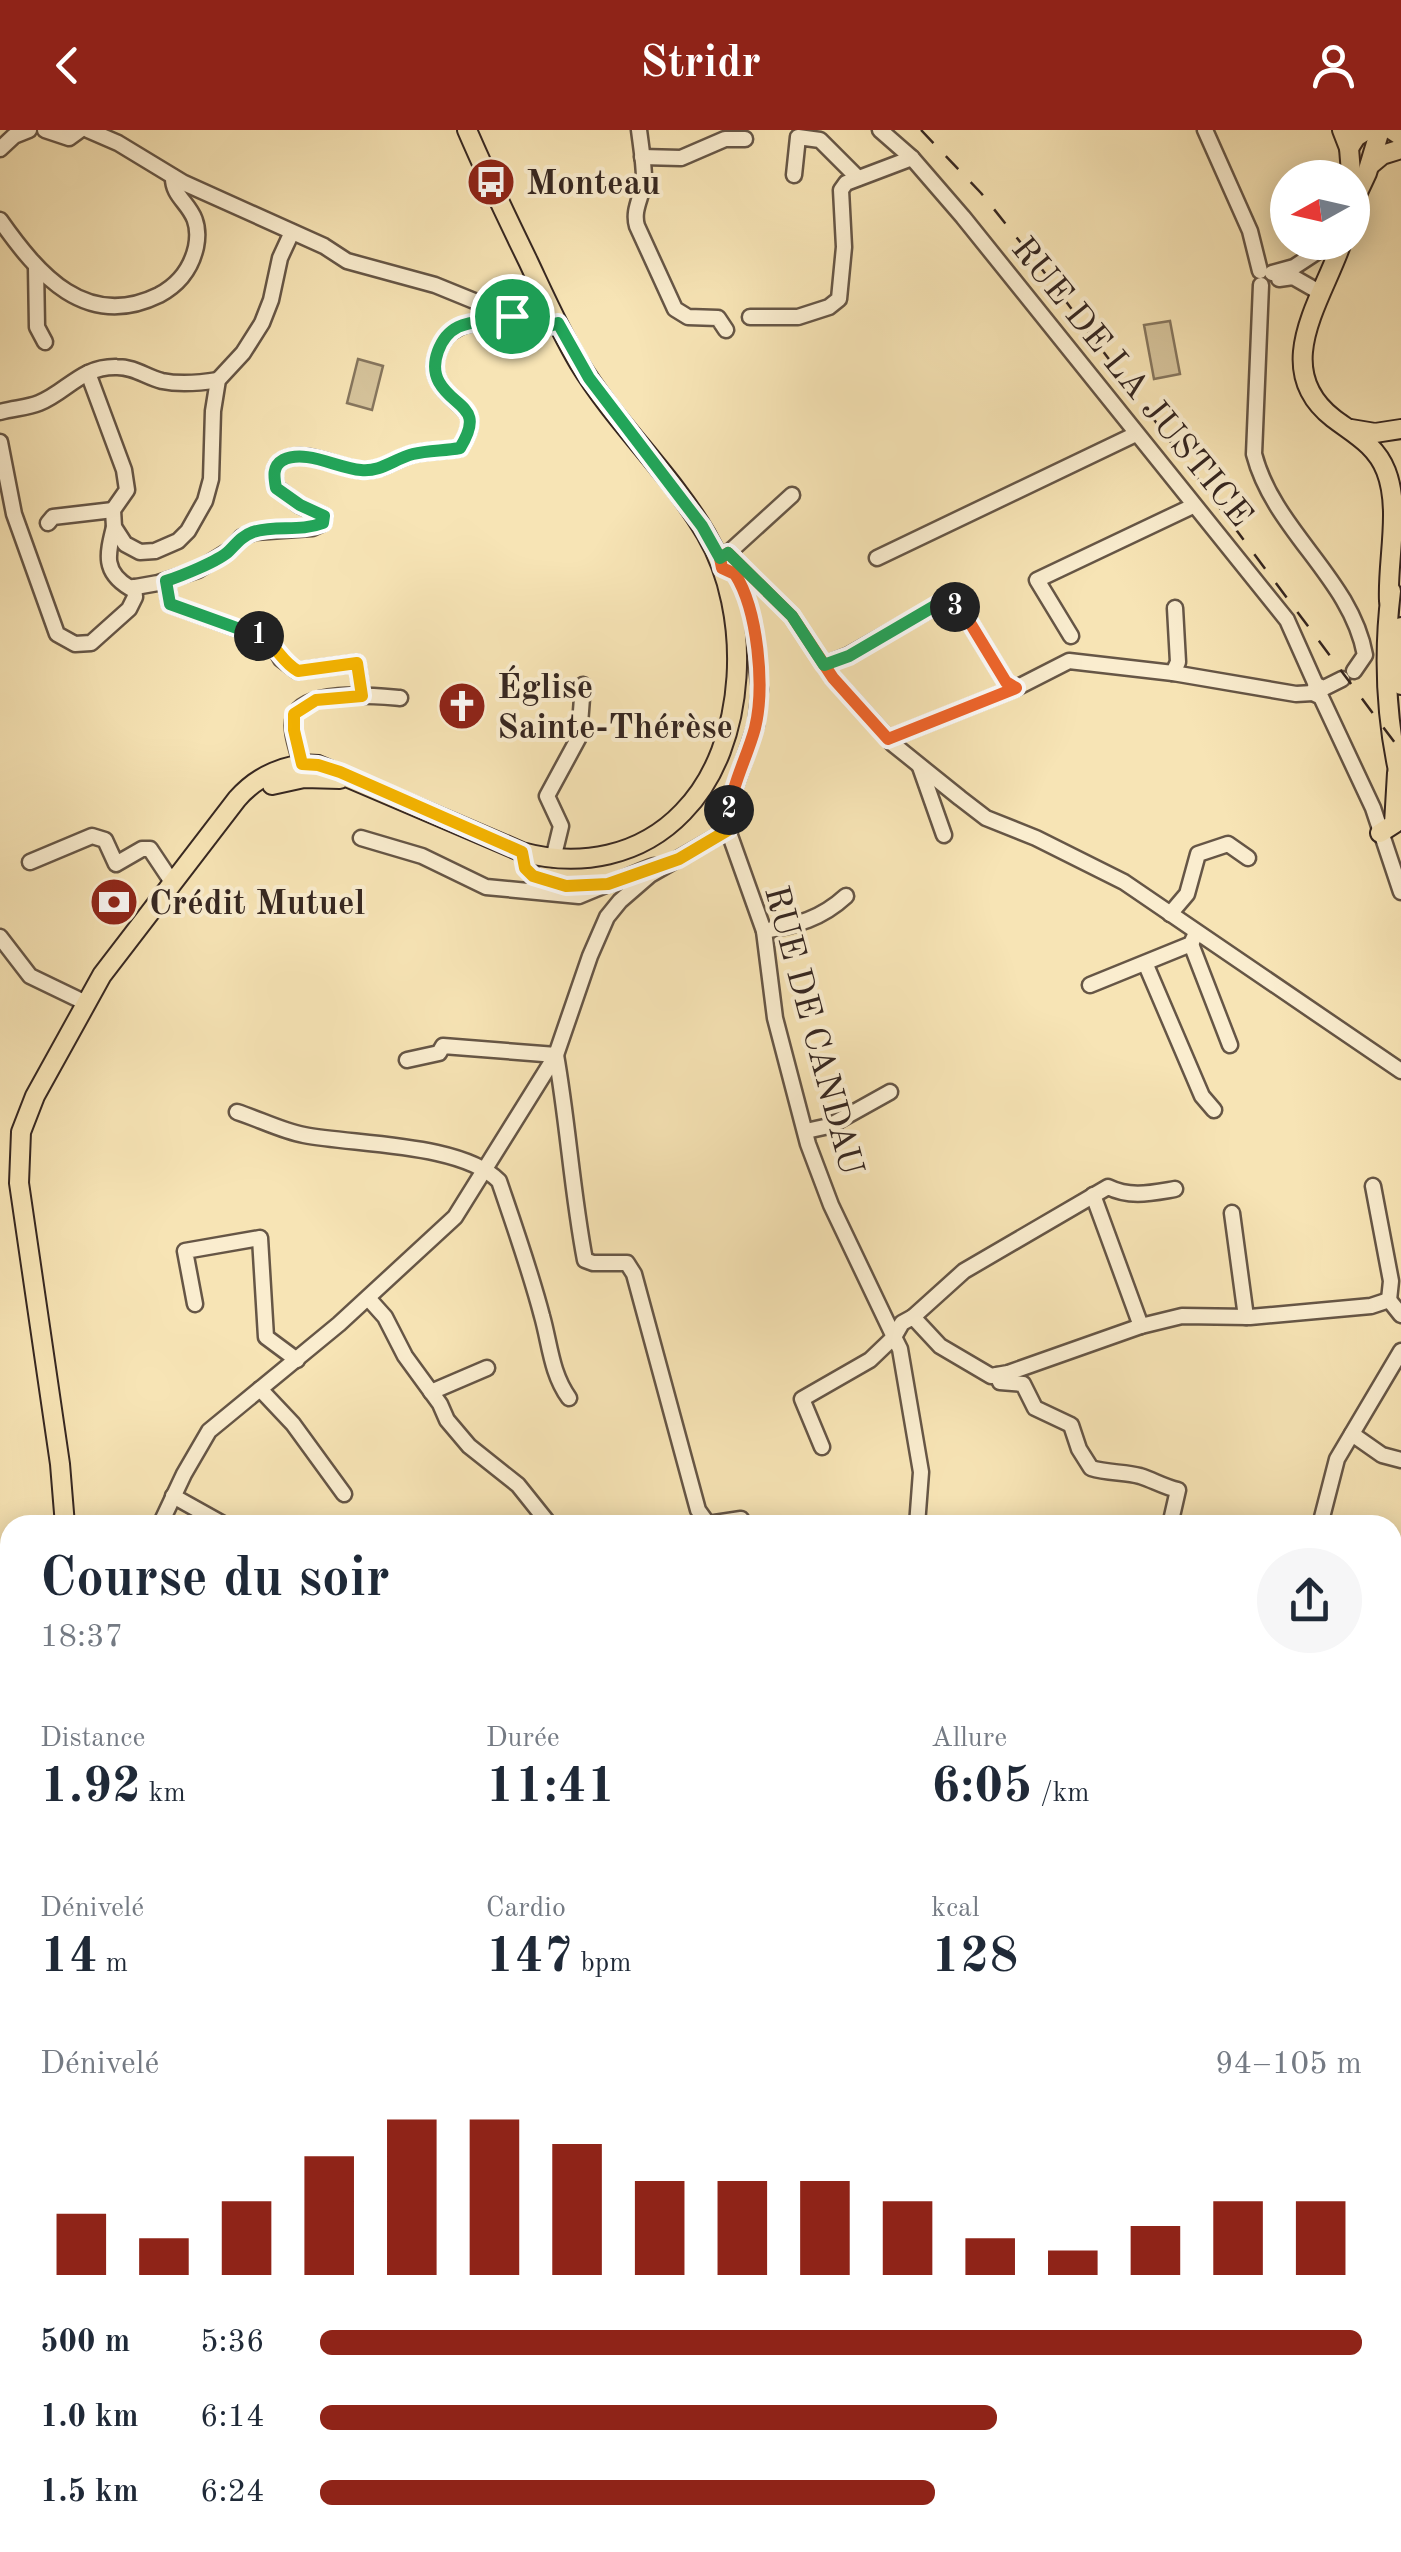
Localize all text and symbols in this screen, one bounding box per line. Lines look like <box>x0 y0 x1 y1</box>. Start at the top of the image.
icon: back <box>40 38 95 93</box>
icon: person <box>1306 38 1361 93</box>
text: Stridr <box>640 42 761 87</box>
bus stop icon: Monteau <box>465 156 517 208</box>
north arrow <box>1270 160 1370 260</box>
map controls <box>1270 160 1370 260</box>
place label: Monteau <box>526 167 661 202</box>
street label: RUE DE LA JUSTICE <box>1004 231 1258 534</box>
pin <box>470 274 555 359</box>
icon: arrive <box>485 289 540 344</box>
pin: 3 <box>930 582 980 632</box>
text: 3 <box>947 593 963 621</box>
pin: 1 <box>234 611 284 661</box>
text: 1 <box>251 622 267 650</box>
place label: Église Sainte-Thérèse <box>497 665 733 746</box>
church icon: Église Sainte-Thérèse <box>436 680 488 732</box>
pin: 2 <box>704 785 754 835</box>
text: 2 <box>721 796 737 824</box>
bank icon: Crédit Mutuel <box>88 876 140 928</box>
street label: RUE DE CANDAU <box>757 882 868 1179</box>
place label: Crédit Mutuel <box>149 887 365 922</box>
button: share <box>1257 1548 1362 1653</box>
text: Course du soir <box>40 1553 390 1608</box>
text: 18:37 <box>40 1622 123 1654</box>
text: Distance <box>40 1725 145 1753</box>
text: Durée <box>486 1725 560 1753</box>
text: Allure <box>931 1725 1007 1753</box>
text: 1.92 <box>40 1763 141 1813</box>
text: 11:41 <box>486 1763 616 1813</box>
text: 6:05 <box>931 1763 1032 1813</box>
text: km <box>141 1780 186 1808</box>
text: /km <box>1032 1780 1090 1808</box>
text: Dénivelé <box>40 1895 144 1923</box>
text: Cardio <box>486 1895 566 1923</box>
text: kcal <box>931 1895 980 1923</box>
text: 14 <box>40 1933 98 1983</box>
text: 147 <box>486 1933 573 1983</box>
text: 128 <box>931 1933 1018 1983</box>
text: m <box>98 1950 128 1978</box>
text: bpm <box>573 1950 632 1978</box>
text: Dénivelé <box>40 2049 159 2081</box>
text: 94–105 m <box>1215 2049 1362 2081</box>
text: 500 m <box>40 2327 130 2359</box>
text: 5:36 <box>200 2327 265 2359</box>
text: 1.0 km <box>40 2402 139 2434</box>
text: 6:14 <box>200 2402 265 2434</box>
text: 1.5 km <box>40 2477 139 2509</box>
text: 6:24 <box>200 2477 265 2509</box>

